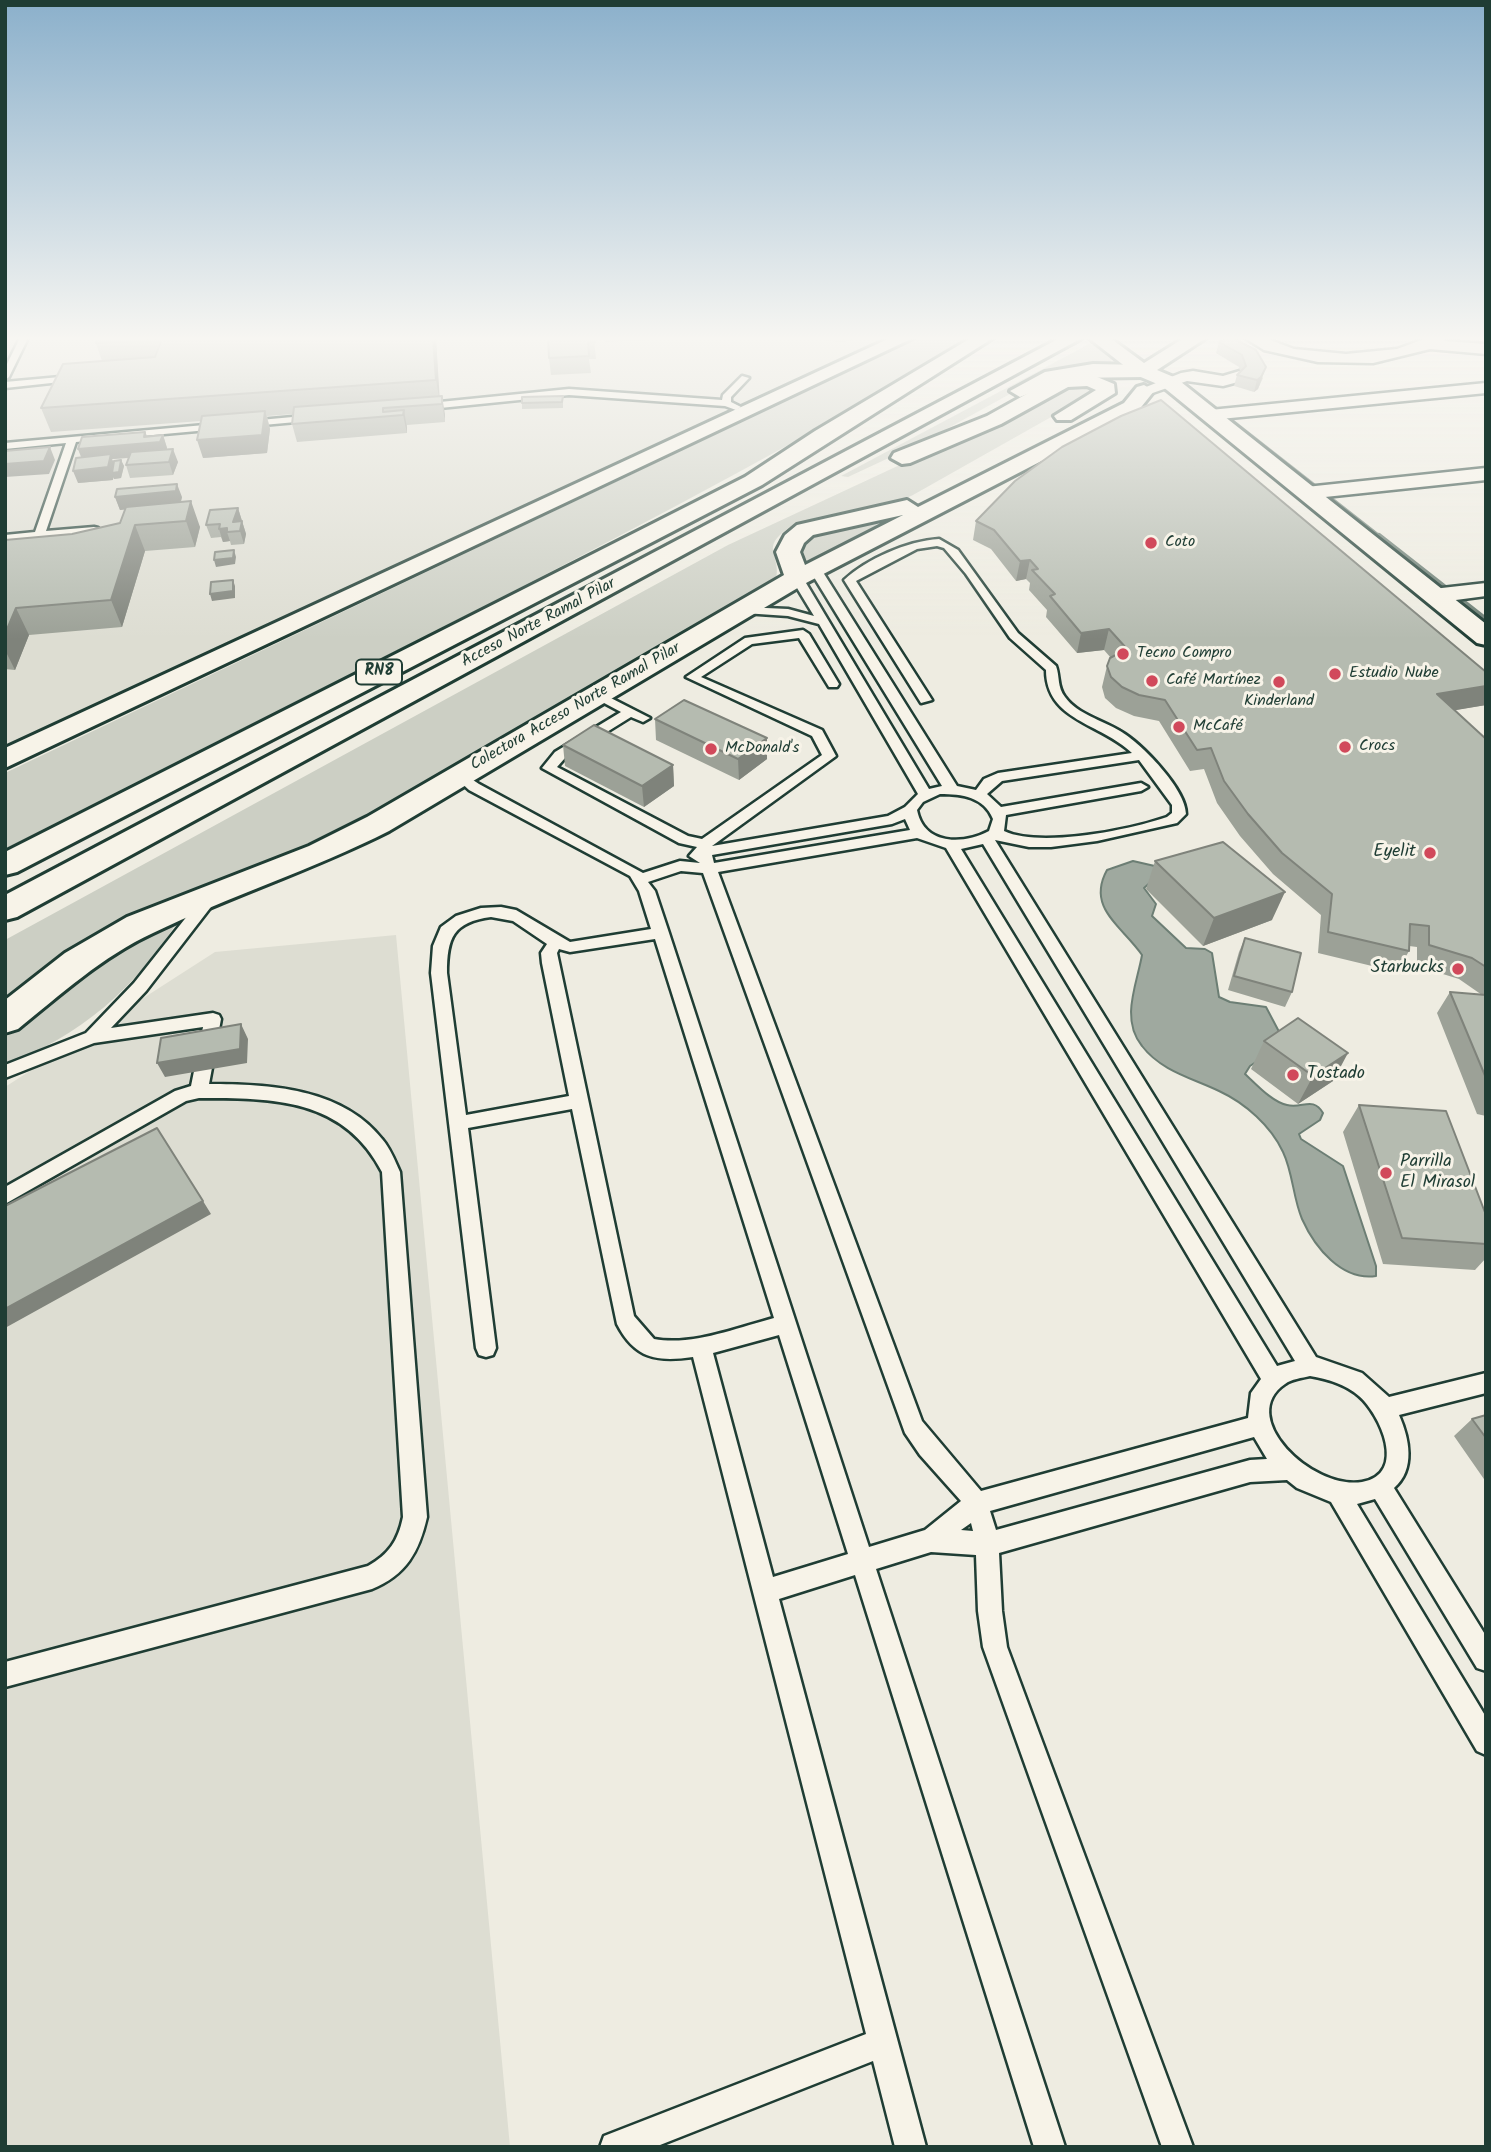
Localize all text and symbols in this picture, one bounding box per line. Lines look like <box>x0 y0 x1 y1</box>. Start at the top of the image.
place label: Coto <box>1165 533 1195 553</box>
marker: Coto <box>1143 535 1159 551</box>
street label: Acceso Norte Ramal Pilar <box>459 575 619 673</box>
street label: Colectora Acceso Norte Ramal Pilar <box>468 640 684 776</box>
place label: Tecno Compro <box>1137 644 1232 664</box>
marker: Tecno Compro <box>1115 646 1131 662</box>
road number: RN8 <box>356 660 402 684</box>
place label: Estudio Nube <box>1349 664 1439 684</box>
marker: Estudio Nube <box>1327 666 1343 682</box>
place label: Café Martínez <box>1166 671 1261 691</box>
marker: Café Martínez <box>1144 673 1160 689</box>
marker: Kinderland <box>1271 674 1287 690</box>
place label: Kinderland <box>1244 692 1314 712</box>
place label: McCafé <box>1193 717 1243 737</box>
marker: McCafé <box>1171 719 1187 735</box>
place label: Crocs <box>1359 737 1395 757</box>
place label: McDonald's <box>725 739 799 759</box>
marker: Crocs <box>1337 739 1353 755</box>
marker: McDonald's <box>703 741 719 757</box>
place label: Eyelit <box>1373 842 1416 864</box>
marker: Eyelit <box>1422 845 1438 861</box>
place label: Starbucks <box>1371 958 1444 980</box>
marker: Starbucks <box>1450 961 1466 977</box>
place label: Tostado <box>1307 1064 1365 1086</box>
marker: Tostado <box>1285 1067 1301 1083</box>
place label: Parrilla El Mirasol <box>1400 1152 1475 1194</box>
marker: Parrilla El Mirasol <box>1378 1165 1394 1181</box>

